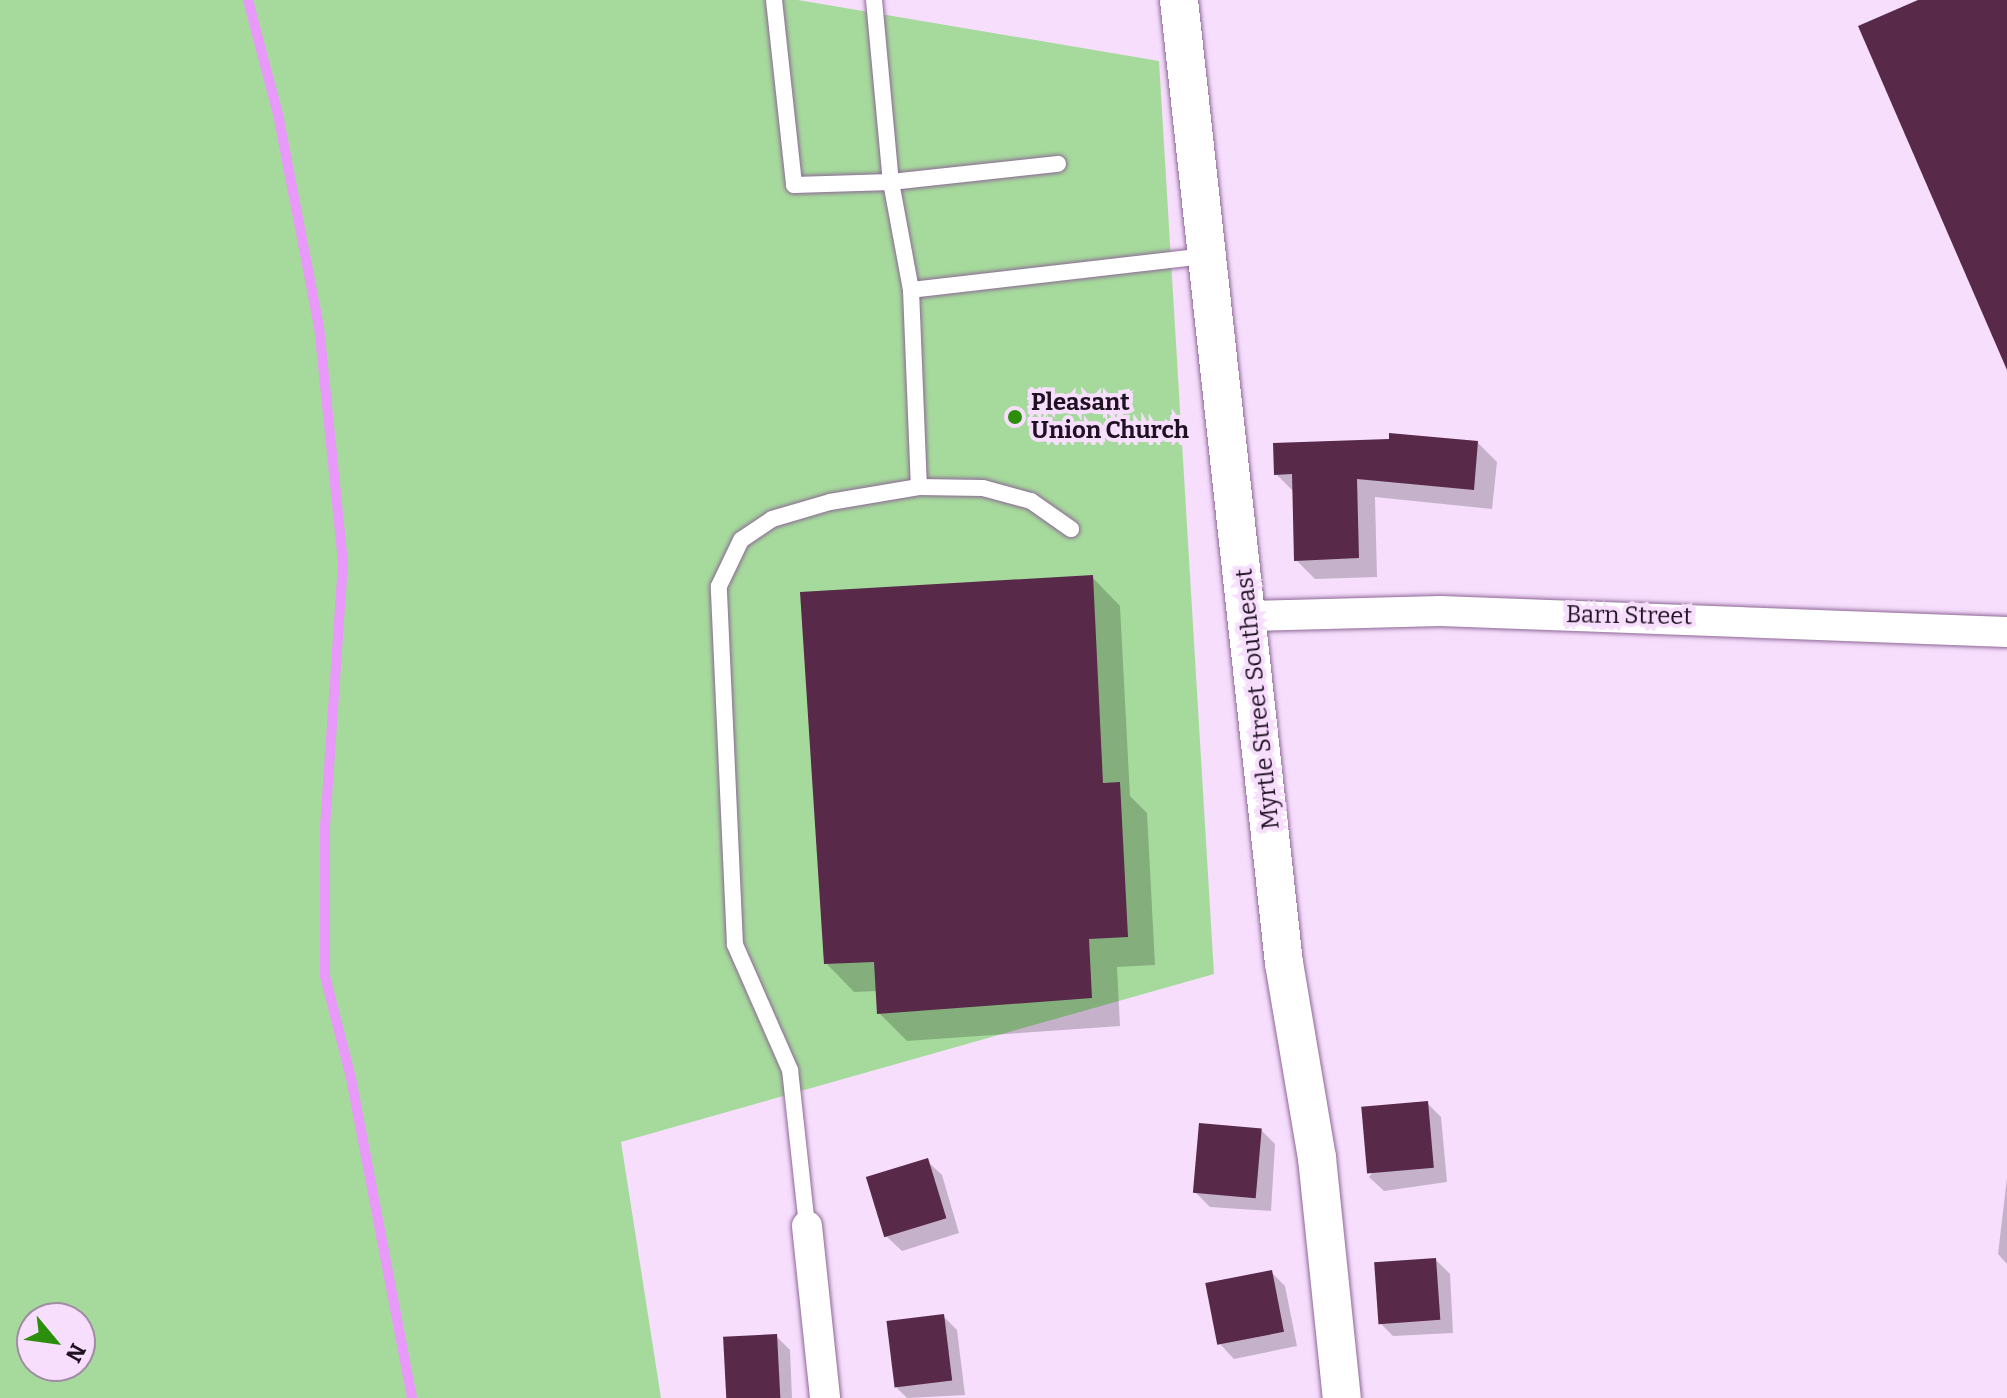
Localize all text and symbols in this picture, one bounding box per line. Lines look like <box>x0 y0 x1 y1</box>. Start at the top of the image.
place label: Pleasant Union Church <box>1031 389 1189 445</box>
marker: Pleasant Union Church <box>1006 408 1024 426</box>
street label: Myrtle Street Southeast <box>1230 567 1286 831</box>
street label: Barn Street <box>1566 601 1692 631</box>
north arrow <box>16 1302 96 1382</box>
text: N <box>60 1339 92 1367</box>

